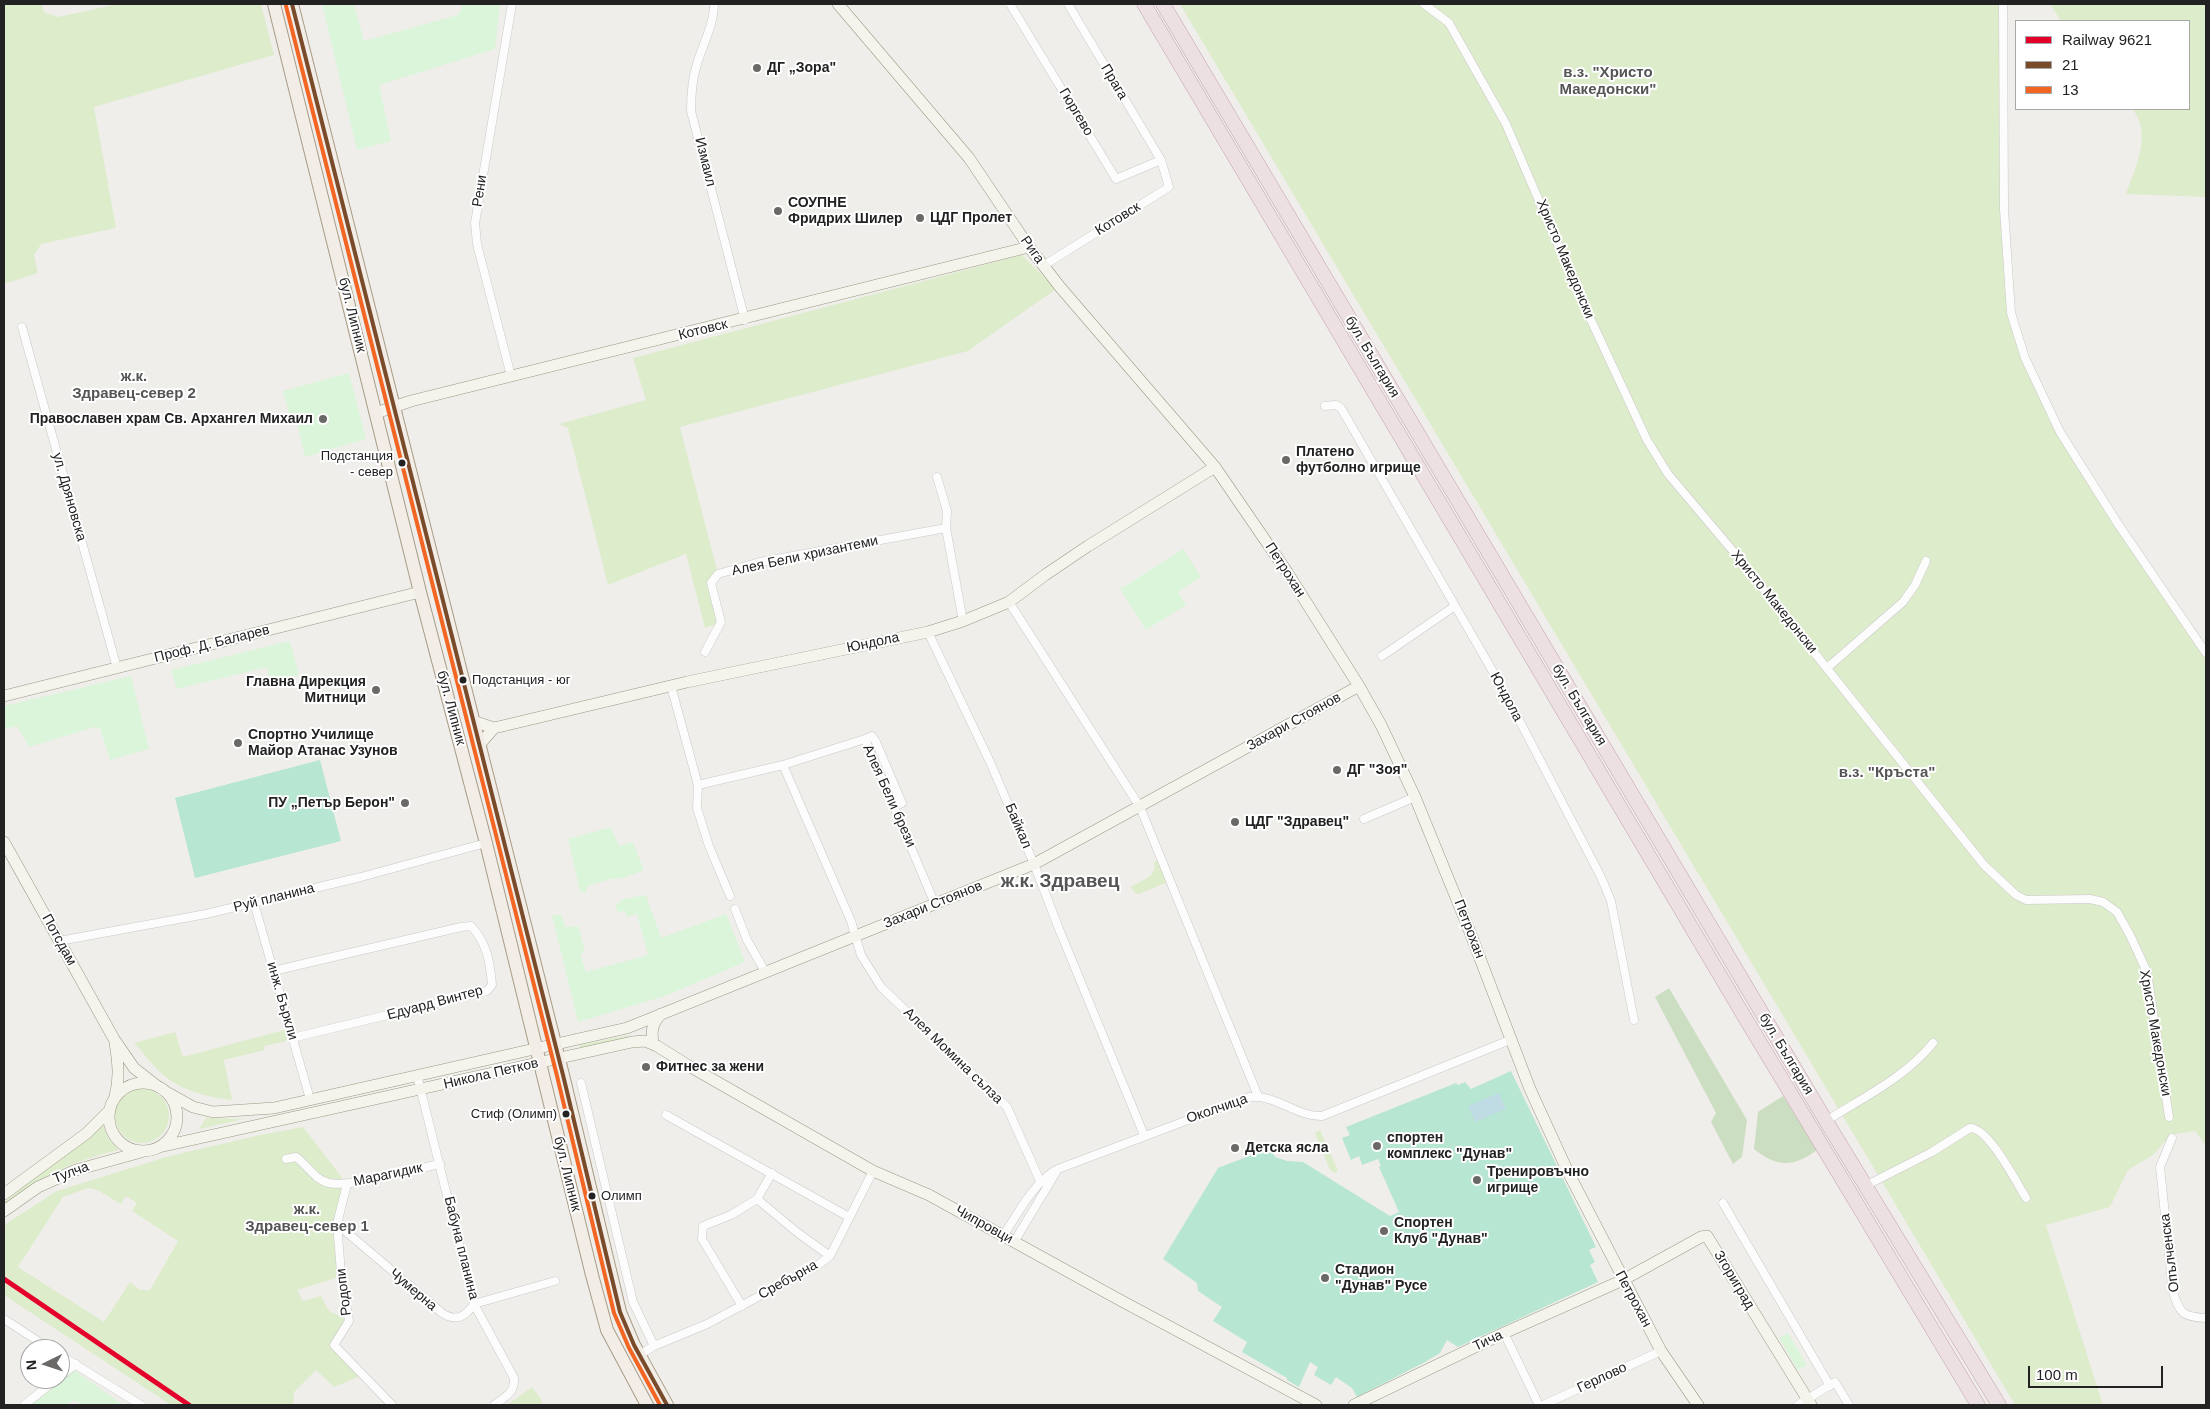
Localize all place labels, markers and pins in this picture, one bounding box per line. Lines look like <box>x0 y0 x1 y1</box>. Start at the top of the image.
place label: ДГ „Зора" <box>767 60 836 76</box>
marker: ДГ „Зора" <box>751 62 763 74</box>
place label: СОУПНЕ Фридрих Шилер <box>788 195 903 228</box>
marker: СОУПНЕ Фридрих Шилер <box>772 205 784 217</box>
place label: ЦДГ Пролет <box>930 210 1012 226</box>
marker: ЦДГ Пролет <box>914 212 926 224</box>
place label: Православен храм Св. Архангел Михаил <box>30 411 313 427</box>
marker: Православен храм Св. Архангел Михаил <box>317 413 329 425</box>
place label: Платено футболно игрище <box>1296 444 1421 477</box>
place label: Подстанция - север <box>321 448 393 479</box>
marker: Платено футболно игрище <box>1280 454 1292 466</box>
marker: Подстанция - север <box>397 458 407 468</box>
place label: Подстанция - юг <box>472 672 570 688</box>
place label: Главна Дирекция Митници <box>246 674 366 706</box>
marker: Подстанция - юг <box>458 675 468 685</box>
marker: Главна Дирекция Митници <box>370 684 382 696</box>
place label: Спортно Училище Майор Атанас Узунов <box>248 727 398 760</box>
marker: Спортно Училище Майор Атанас Узунов <box>232 737 244 749</box>
place label: ДГ "Зоя" <box>1347 762 1407 778</box>
marker: ДГ "Зоя" <box>1331 764 1343 776</box>
place label: ПУ „Петър Берон" <box>268 795 395 811</box>
marker: ПУ „Петър Берон" <box>399 797 411 809</box>
place label: ЦДГ "Здравец" <box>1245 814 1349 830</box>
marker: ЦДГ "Здравец" <box>1229 816 1241 828</box>
place label: Фитнес за жени <box>656 1059 764 1075</box>
marker: Фитнес за жени <box>640 1061 652 1073</box>
place label: Стиф (Олимп) <box>471 1106 557 1122</box>
marker: Стиф (Олимп) <box>561 1109 571 1119</box>
place label: спортен комплекс "Дунав" <box>1387 1130 1512 1162</box>
place label: Детска ясла <box>1245 1140 1329 1156</box>
marker: спортен комплекс "Дунав" <box>1371 1140 1383 1152</box>
marker: Детска ясла <box>1229 1142 1241 1154</box>
place label: Тренировъчно игрище <box>1487 1164 1589 1196</box>
marker: Тренировъчно игрище <box>1471 1174 1483 1186</box>
place label: Олимп <box>601 1188 642 1204</box>
marker: Олимп <box>587 1191 597 1201</box>
place label: Спортен Клуб "Дунав" <box>1394 1215 1488 1248</box>
marker: Спортен Клуб "Дунав" <box>1378 1225 1390 1237</box>
place label: Стадион "Дунав" Русе <box>1335 1262 1427 1294</box>
marker: Стадион "Дунав" Русе <box>1319 1272 1331 1284</box>

